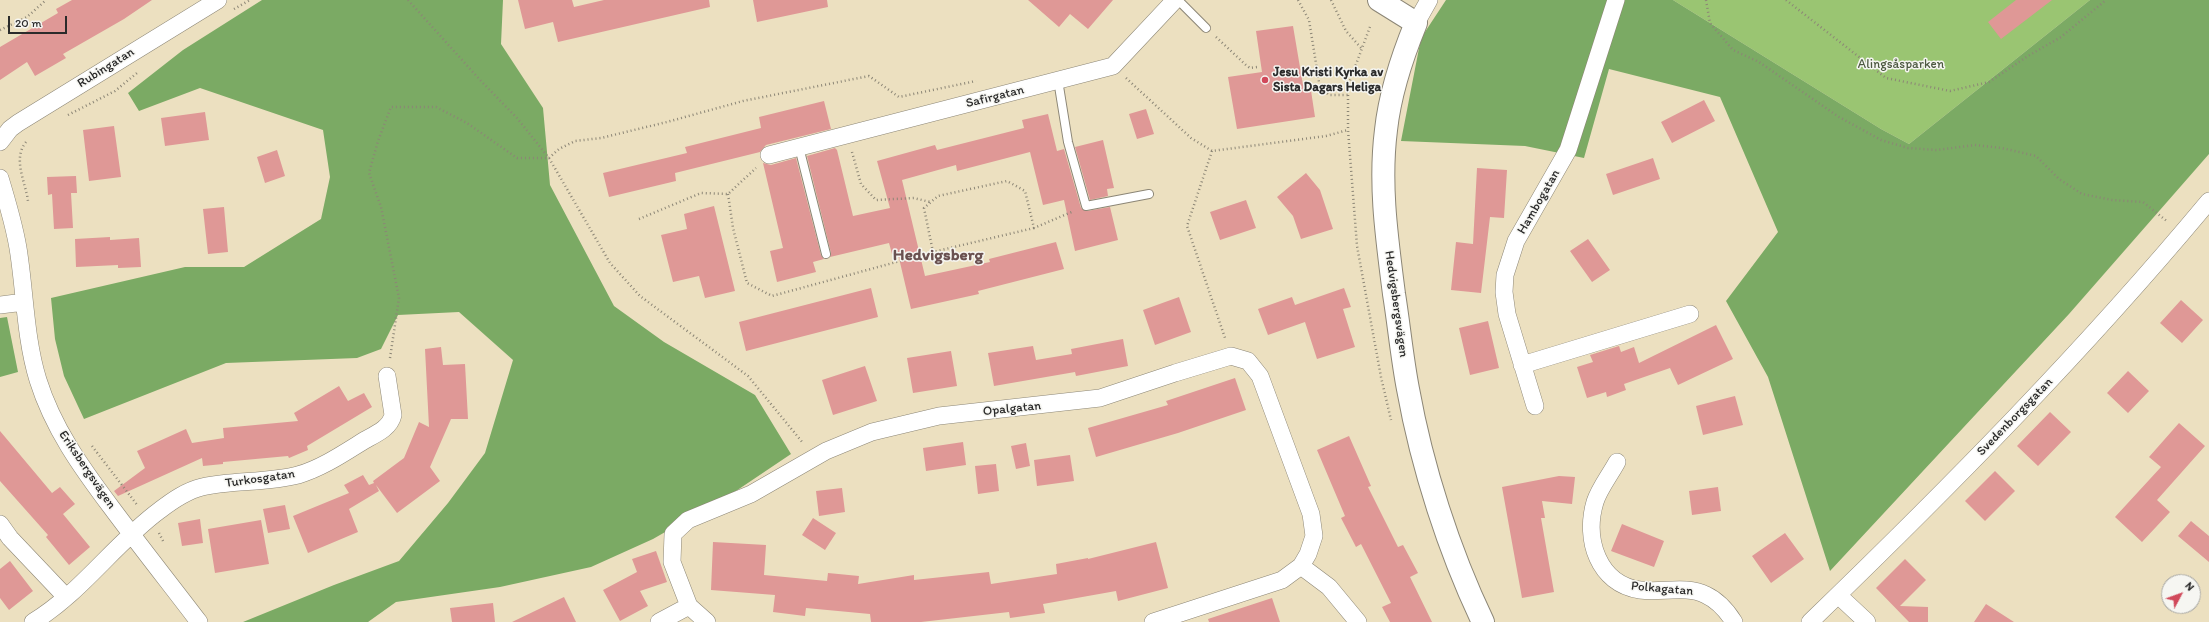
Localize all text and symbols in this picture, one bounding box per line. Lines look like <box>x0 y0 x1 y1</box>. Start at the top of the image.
scale bar <box>10 8 69 34</box>
text: 20 m <box>15 16 42 30</box>
street label: Rubingatan <box>75 44 137 92</box>
park label: Alingsåsparken <box>1858 57 1944 73</box>
place label: Jesu Kristi Kyrka av Sista Dagars Heliga <box>1273 65 1383 96</box>
marker: Jesu Kristi Kyrka av Sista Dagars Heliga <box>1260 75 1270 85</box>
street label: Safirgatan <box>964 82 1026 112</box>
street label: Hambogatan <box>1514 167 1564 237</box>
district label: Hedvigsberg <box>893 246 983 266</box>
street label: Hedvigsbergsvägen <box>1381 250 1411 358</box>
street label: Svedenborgsgatan <box>1974 375 2056 459</box>
street label: Opalgatan <box>982 398 1042 420</box>
street label: Eriksbergsvägen <box>55 428 119 512</box>
street label: Turkosgatan <box>224 466 296 492</box>
north arrow <box>2161 574 2201 614</box>
street label: Polkagatan <box>1630 579 1694 599</box>
text: N <box>2182 579 2197 594</box>

